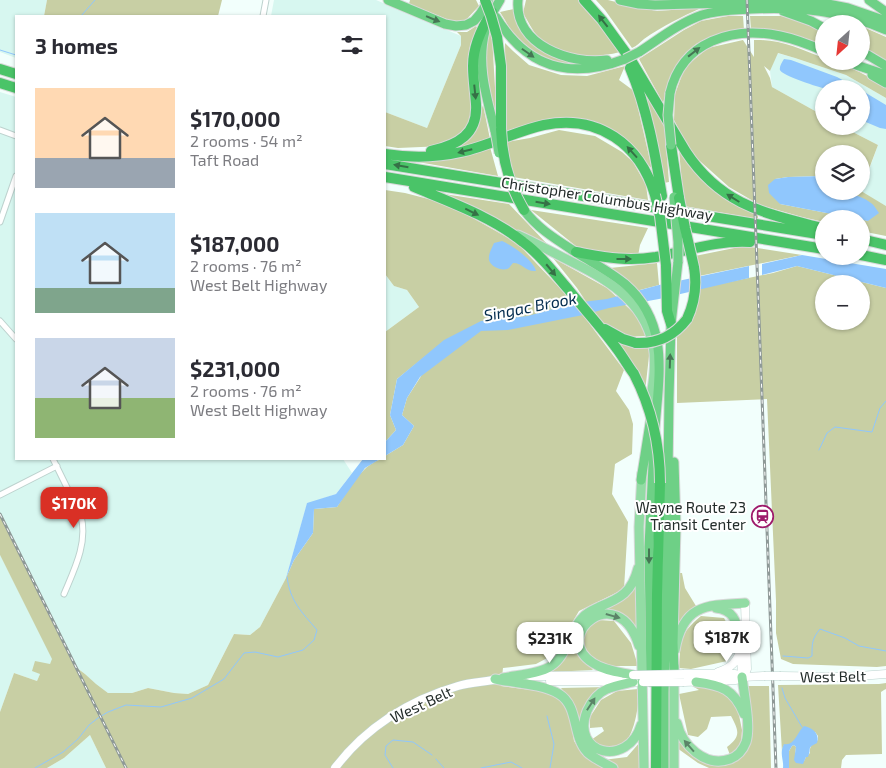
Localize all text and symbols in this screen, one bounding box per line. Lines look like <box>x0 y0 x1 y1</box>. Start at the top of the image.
one-way arrow <box>426 15 440 23</box>
one-way arrow <box>598 15 608 28</box>
north arrow <box>815 15 870 70</box>
map controls <box>815 15 870 330</box>
icon: filters <box>338 31 366 59</box>
text: 3 homes <box>35 33 118 58</box>
one-way arrow <box>687 47 700 58</box>
one-way arrow <box>521 48 535 58</box>
button: locate <box>815 80 870 135</box>
one-way arrow <box>471 84 479 100</box>
text: $170,000 <box>190 106 280 131</box>
icon: home <box>75 108 135 168</box>
text: 2 rooms · 54 m² <box>190 131 303 150</box>
one-way arrow <box>627 145 638 158</box>
button: layers <box>815 145 870 200</box>
one-way arrow <box>457 147 472 155</box>
text: Taft Road <box>190 150 259 169</box>
one-way arrow <box>393 162 409 170</box>
street label: Christopher Columbus Highway <box>500 172 714 224</box>
one-way arrow <box>727 193 740 203</box>
one-way arrow <box>536 200 552 208</box>
one-way arrow <box>465 208 479 216</box>
button: + <box>815 210 870 265</box>
text: $187,000 <box>190 231 279 256</box>
icon: home <box>75 233 135 293</box>
one-way arrow <box>616 255 632 263</box>
text: 2 rooms · 76 m² <box>190 256 302 275</box>
one-way arrow <box>546 263 557 276</box>
text: West Belt Highway <box>190 275 327 294</box>
button: − <box>815 275 870 330</box>
water label: Singac Brook <box>482 288 578 324</box>
one-way arrow <box>666 353 674 369</box>
text: $231,000 <box>190 356 280 381</box>
icon: home <box>75 358 135 418</box>
text: 2 rooms · 76 m² <box>190 381 302 400</box>
text: West Belt Highway <box>190 400 327 419</box>
pin: $170K <box>39 486 109 529</box>
text: $170K <box>52 493 96 512</box>
place label: Wayne Route 23 Transit Center <box>636 498 746 533</box>
station icon: Wayne Route 23 Transit Center <box>750 504 774 528</box>
one-way arrow <box>645 549 653 565</box>
one-way arrow <box>605 613 620 621</box>
pin: $187K <box>692 620 762 663</box>
pin: $231K <box>515 622 585 664</box>
text: $187K <box>705 627 749 646</box>
text: $231K <box>528 628 572 647</box>
street label: West Belt <box>800 666 866 686</box>
street label: West Belt <box>387 682 455 726</box>
one-way arrow <box>587 698 596 711</box>
one-way arrow <box>683 741 695 753</box>

